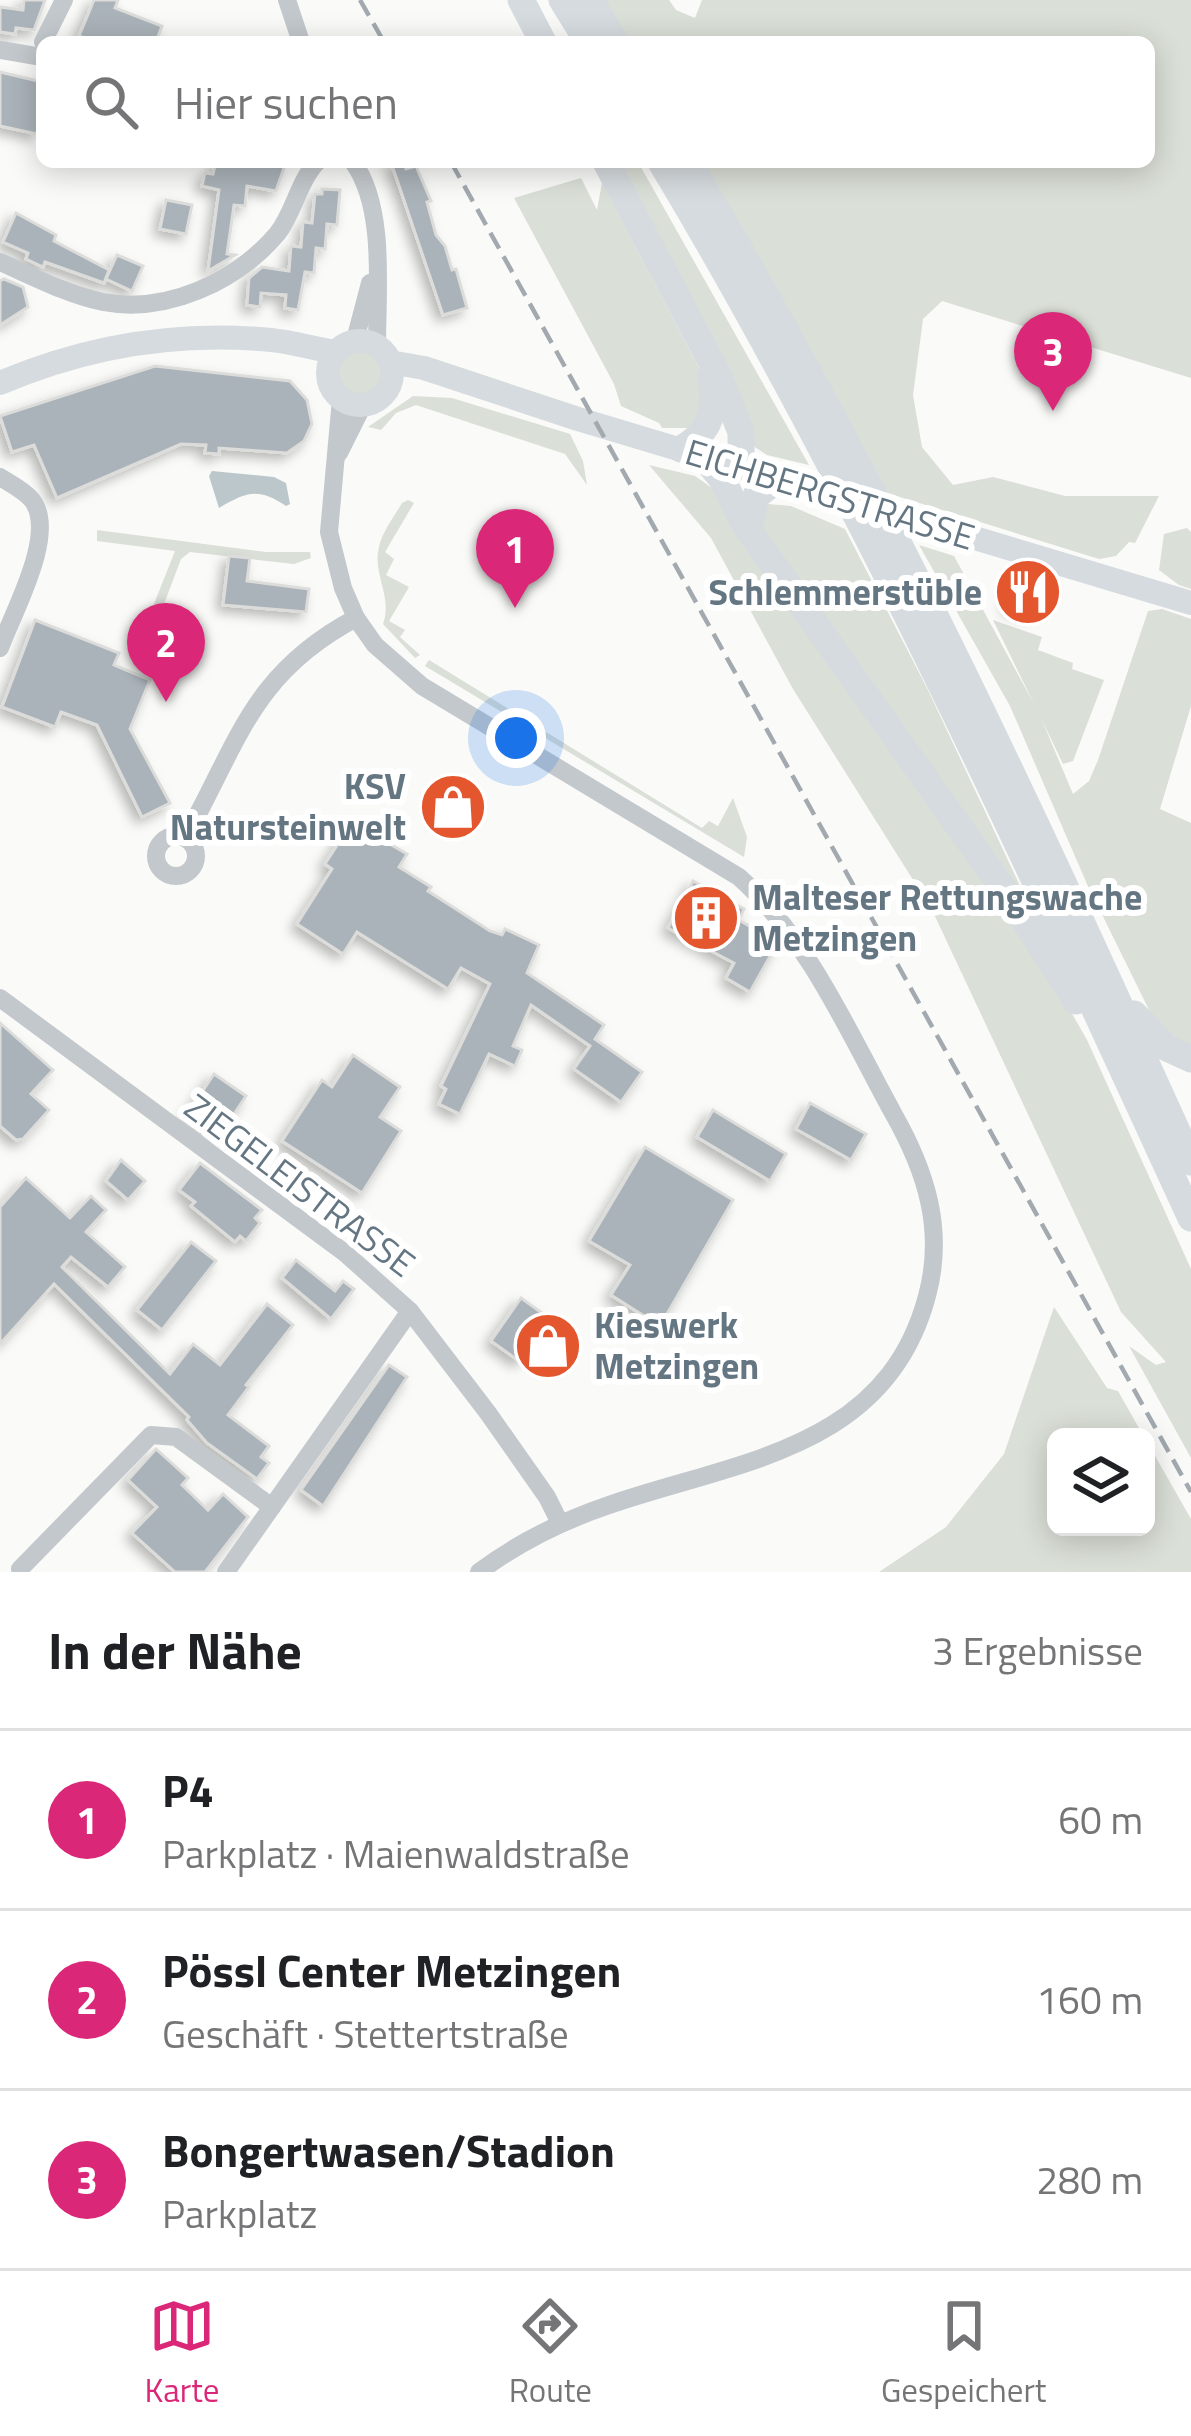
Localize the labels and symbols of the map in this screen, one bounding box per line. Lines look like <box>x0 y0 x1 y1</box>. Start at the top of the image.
pin: 3 <box>1014 312 1092 411</box>
street label: EICHBERGSTRASSE <box>679 423 981 564</box>
pin: 1 <box>476 509 554 608</box>
restaurant icon: Schlemmerstüble <box>993 557 1063 627</box>
place label: Schlemmerstüble <box>709 564 982 619</box>
pin: 2 <box>127 603 205 702</box>
your location <box>486 708 546 768</box>
place label: KSV Natursteinwelt <box>170 758 406 854</box>
shop icon: KSV Natursteinwelt <box>418 772 488 842</box>
place label: Malteser Rettungswache Metzingen <box>752 869 1142 965</box>
building icon: Malteser Rettungswache Metzingen <box>671 883 741 953</box>
street label: ZIEGELEISTRASSE <box>173 1079 427 1290</box>
place label: Kieswerk Metzingen <box>594 1297 759 1393</box>
shop icon: Kieswerk Metzingen <box>513 1311 583 1381</box>

